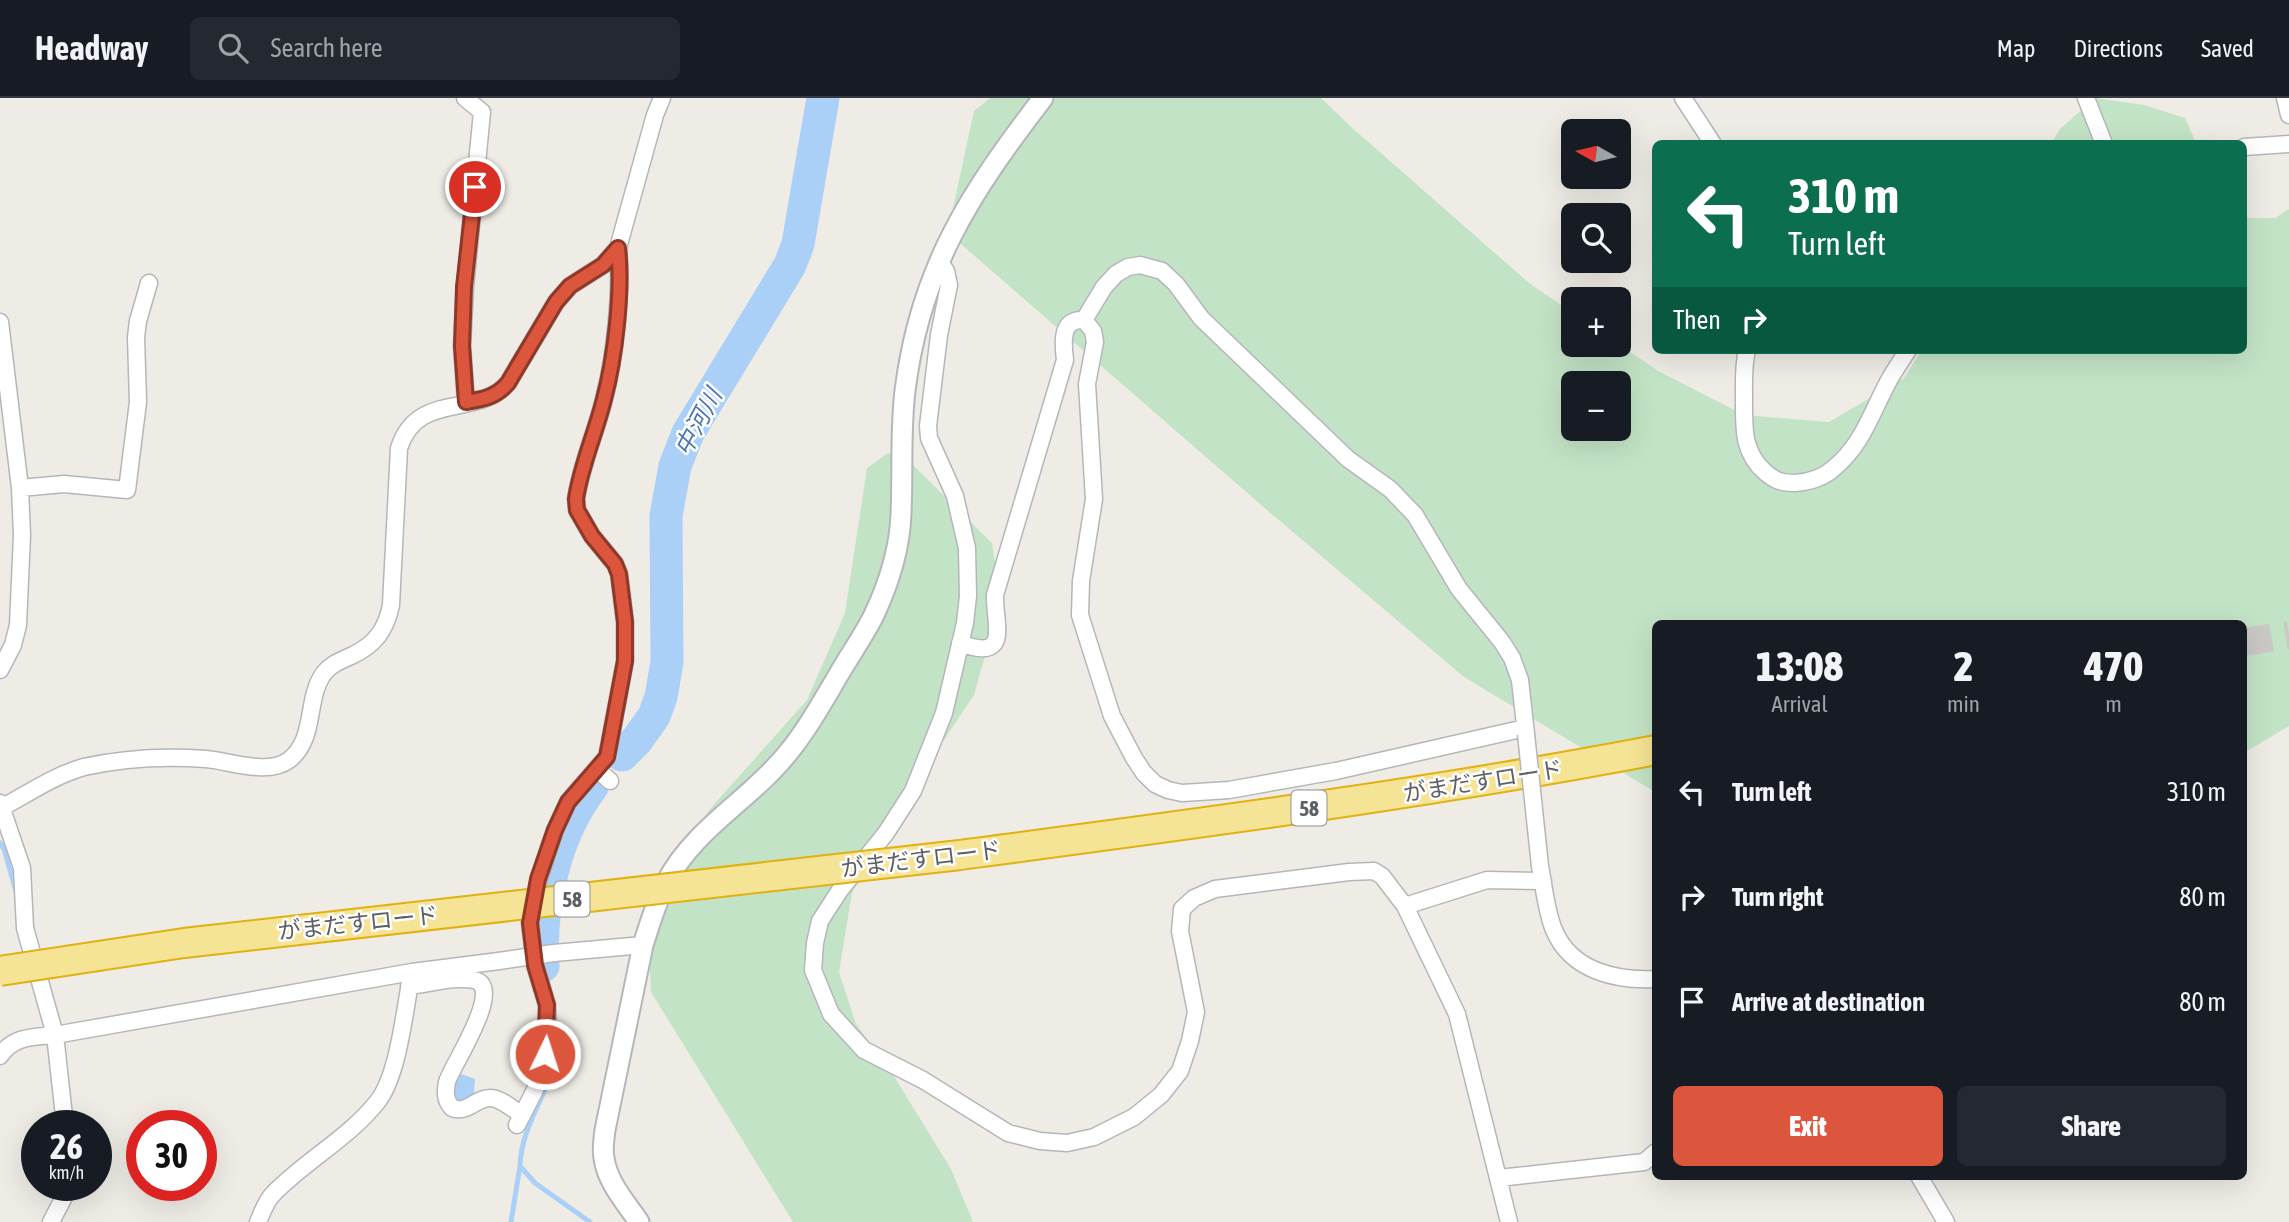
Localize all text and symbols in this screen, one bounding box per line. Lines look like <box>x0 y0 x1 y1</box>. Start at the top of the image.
search box <box>190 17 680 80</box>
text: Headway <box>35 29 148 67</box>
icon: search <box>214 29 252 67</box>
text: Search here <box>270 33 383 63</box>
text: Map <box>1997 35 2035 62</box>
text: Directions <box>2073 35 2163 62</box>
text: Saved <box>2201 35 2254 62</box>
north arrow <box>1561 119 1631 189</box>
map controls <box>1561 119 1631 441</box>
pin <box>445 157 505 217</box>
text: 310 m <box>1788 167 1899 223</box>
icon: arrive <box>456 168 494 206</box>
icon: left <box>1673 168 1764 259</box>
button: search <box>1561 203 1631 273</box>
text: Turn left <box>1788 225 1886 262</box>
button: + <box>1561 287 1631 357</box>
icon: right <box>1735 301 1773 339</box>
text: Then <box>1673 305 1721 335</box>
button: − <box>1561 371 1631 441</box>
water label: 中河川 <box>669 381 728 460</box>
text: 13:08 <box>1756 642 1843 690</box>
text: 2 <box>1954 642 1973 690</box>
text: 470 <box>2084 642 2143 690</box>
text: Arrival <box>1771 691 1828 717</box>
text: min <box>1947 691 1980 717</box>
text: m <box>2105 691 2122 717</box>
street label: がまだすロード <box>1401 756 1565 806</box>
icon: left <box>1673 773 1711 811</box>
text: Turn left <box>1732 777 1812 807</box>
text: 310 m <box>2167 777 2226 807</box>
road number: 58 <box>1292 790 1326 826</box>
street label: がまだすロード <box>840 836 1002 882</box>
icon: right <box>1673 878 1711 916</box>
road number: 58 <box>554 882 590 916</box>
text: Turn right <box>1732 882 1823 912</box>
text: 80 m <box>2179 882 2226 912</box>
street label: がまだすロード <box>277 902 439 944</box>
icon: arrive <box>1673 983 1711 1021</box>
text: Arrive at destination <box>1732 987 1925 1017</box>
text: 80 m <box>2179 987 2226 1017</box>
position arrow <box>508 1017 582 1091</box>
button: Exit <box>1673 1086 1943 1166</box>
button: Share <box>1957 1086 2226 1166</box>
speed limit sign: 30 <box>126 1110 217 1201</box>
text: 26 <box>50 1126 83 1166</box>
text: km/h <box>49 1162 84 1183</box>

